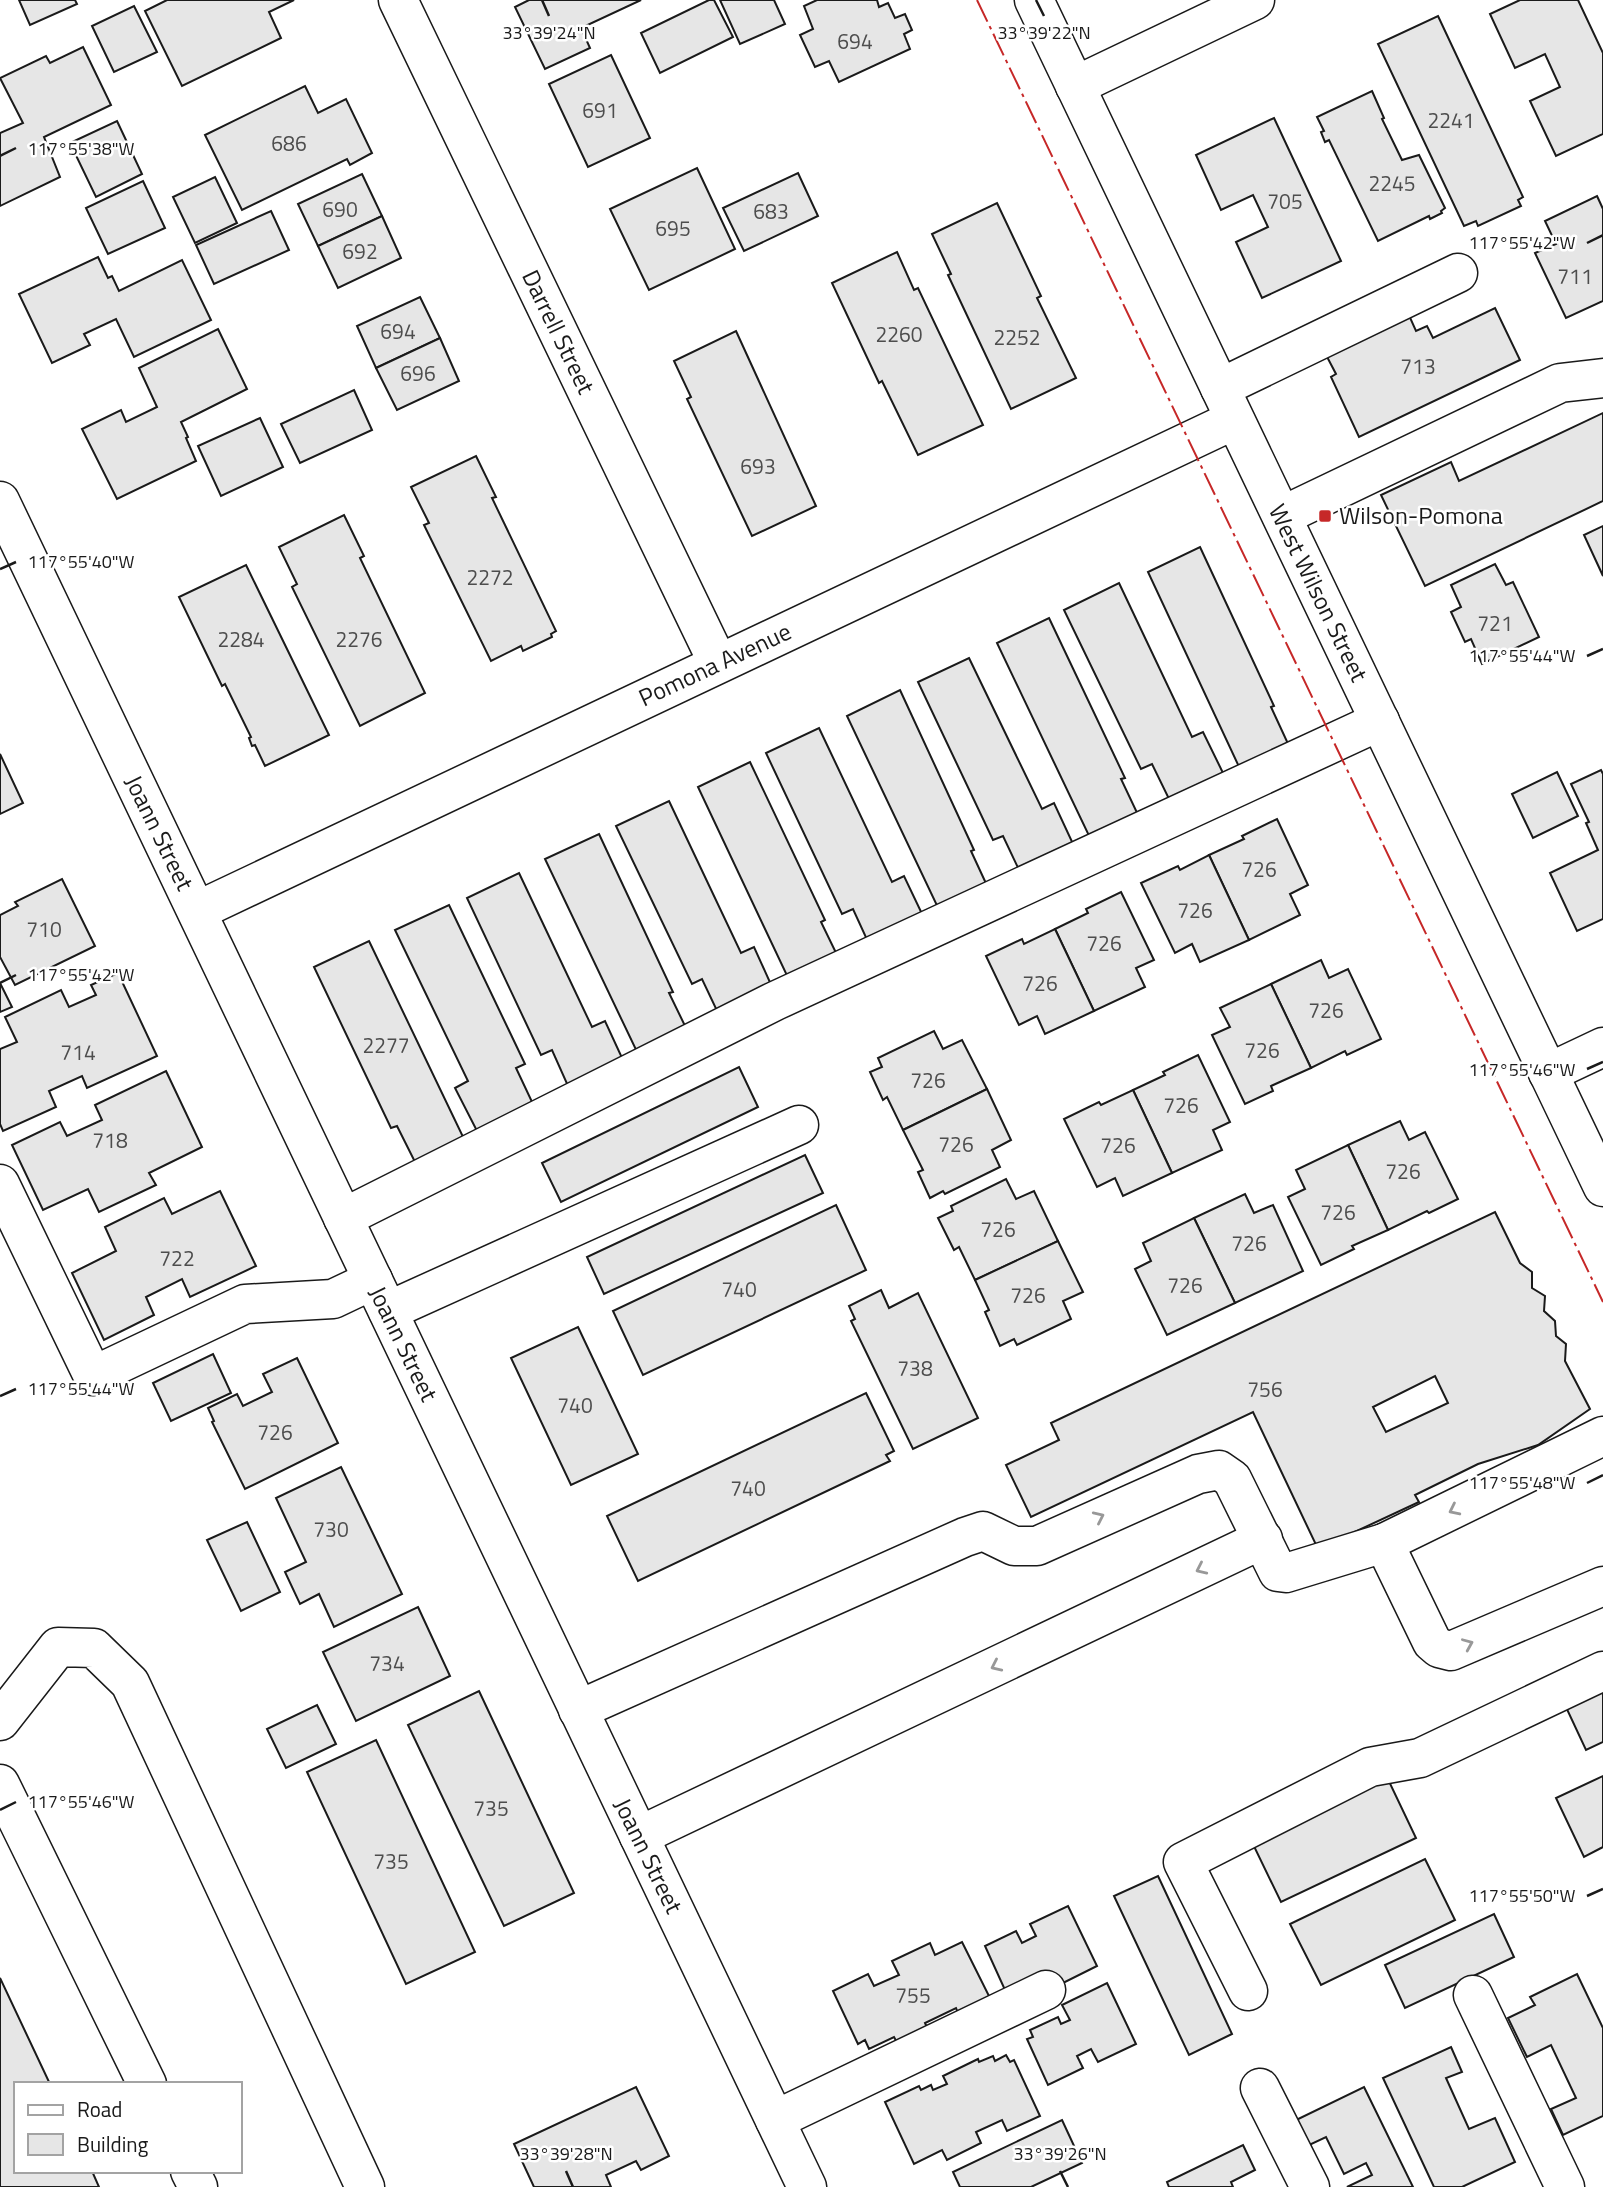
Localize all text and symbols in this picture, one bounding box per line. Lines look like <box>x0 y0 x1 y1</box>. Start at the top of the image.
text: 33°39'24"N <box>502 19 596 46</box>
text: 33°39'22"N <box>997 19 1091 46</box>
house number: 694 <box>837 25 873 57</box>
house number: 691 <box>582 94 618 126</box>
house number: 2241 <box>1427 104 1475 136</box>
house number: 686 <box>271 127 307 159</box>
text: 117°55'38"W <box>27 135 135 162</box>
house number: 2245 <box>1368 167 1416 199</box>
house number: 705 <box>1267 185 1303 217</box>
house number: 690 <box>322 193 358 225</box>
house number: 683 <box>753 195 789 227</box>
house number: 695 <box>655 212 691 244</box>
text: 117°55'42"W <box>1468 229 1576 256</box>
house number: 692 <box>342 235 378 267</box>
house number: 711 <box>1557 260 1593 292</box>
street label: Darrell Street <box>513 263 605 400</box>
house number: 694 <box>380 315 416 347</box>
house number: 2260 <box>875 318 923 350</box>
house number: 2252 <box>993 321 1041 353</box>
house number: 713 <box>1400 350 1436 382</box>
house number: 696 <box>400 357 436 389</box>
house number: 693 <box>740 450 776 482</box>
place label: Wilson-Pomona <box>1339 497 1503 533</box>
street label: West Wilson Street <box>1260 498 1378 688</box>
marker: Wilson-Pomona <box>1317 508 1333 524</box>
text: 117°55'40"W <box>27 548 135 575</box>
house number: 2272 <box>466 561 514 593</box>
house number: 721 <box>1477 607 1513 639</box>
street label: Pomona Avenue <box>632 613 797 715</box>
house number: 2284 <box>217 623 265 655</box>
house number: 2276 <box>335 623 383 655</box>
text: 117°55'44"W <box>1468 642 1576 669</box>
street label: Joann Street <box>116 769 204 897</box>
house number: 726 <box>1241 853 1277 885</box>
house number: 726 <box>1177 894 1213 926</box>
house number: 710 <box>26 913 62 945</box>
house number: 726 <box>1086 927 1122 959</box>
text: 117°55'42"W <box>27 961 135 988</box>
house number: 726 <box>1022 967 1058 999</box>
house number: 726 <box>1308 994 1344 1026</box>
house number: 2277 <box>362 1029 410 1061</box>
house number: 726 <box>1244 1034 1280 1066</box>
house number: 714 <box>60 1036 96 1068</box>
text: 117°55'46"W <box>1468 1056 1576 1083</box>
house number: 726 <box>910 1064 946 1096</box>
house number: 726 <box>1163 1089 1199 1121</box>
house number: 718 <box>92 1124 128 1156</box>
house number: 726 <box>938 1128 974 1160</box>
house number: 726 <box>1100 1129 1136 1161</box>
house number: 726 <box>1385 1155 1421 1187</box>
house number: 726 <box>1320 1196 1356 1228</box>
house number: 726 <box>980 1213 1016 1245</box>
house number: 726 <box>1231 1227 1267 1259</box>
house number: 722 <box>159 1242 195 1274</box>
house number: 726 <box>1167 1269 1203 1301</box>
house number: 740 <box>721 1273 757 1305</box>
house number: 726 <box>1010 1279 1046 1311</box>
street label: Joann Street <box>360 1280 448 1408</box>
house number: 738 <box>897 1352 933 1384</box>
house number: 756 <box>1247 1373 1283 1405</box>
text: 117°55'44"W <box>27 1375 135 1402</box>
house number: 740 <box>557 1389 593 1421</box>
house number: 726 <box>257 1416 293 1448</box>
text: 117°55'48"W <box>1468 1469 1576 1496</box>
house number: 740 <box>730 1472 766 1504</box>
one-way arrow <box>1449 1501 1461 1515</box>
one-way arrow <box>1092 1512 1104 1526</box>
house number: 730 <box>313 1513 349 1545</box>
one-way arrow <box>1196 1560 1209 1574</box>
one-way arrow <box>1461 1638 1473 1652</box>
house number: 734 <box>369 1647 405 1679</box>
one-way arrow <box>991 1658 1003 1672</box>
text: 117°55'46"W <box>27 1788 135 1815</box>
house number: 735 <box>473 1792 509 1824</box>
street label: Joann Street <box>605 1792 693 1920</box>
house number: 735 <box>373 1845 409 1877</box>
text: 117°55'50"W <box>1468 1882 1576 1909</box>
house number: 755 <box>895 1979 931 2011</box>
legend <box>14 2082 242 2173</box>
text: Road <box>77 2093 122 2125</box>
text: Building <box>77 2128 149 2160</box>
text: 33°39'28"N <box>519 2140 613 2167</box>
text: 33°39'26"N <box>1013 2140 1107 2167</box>

